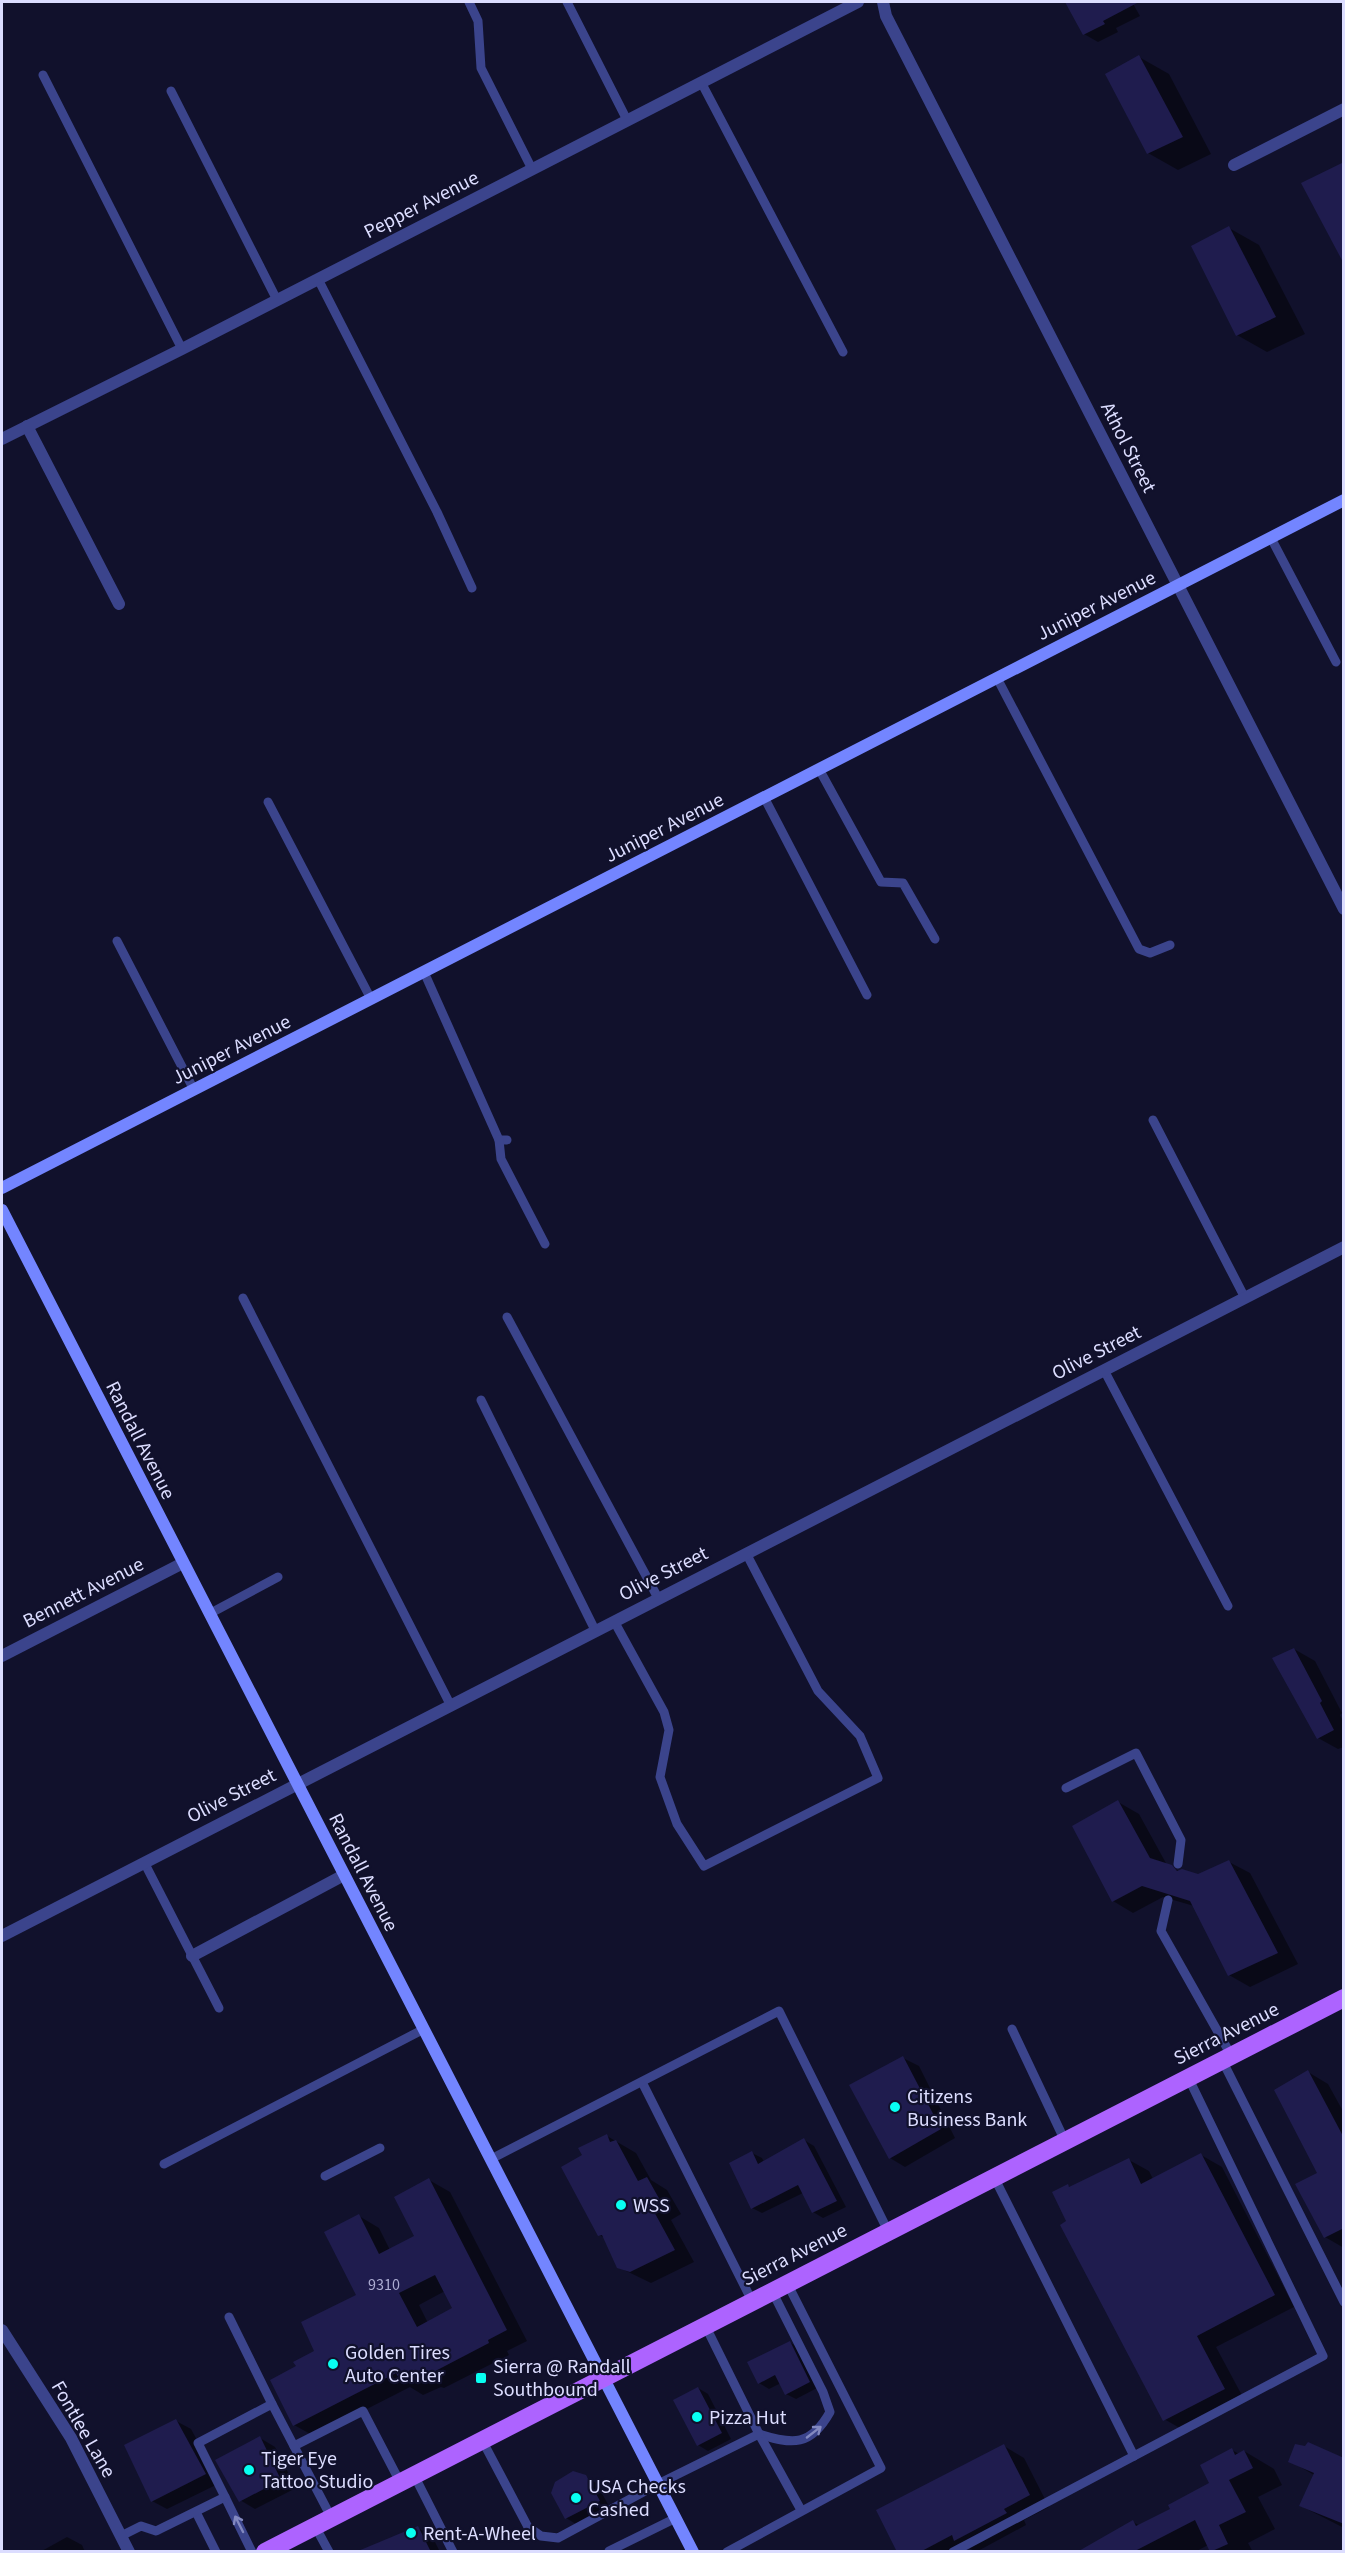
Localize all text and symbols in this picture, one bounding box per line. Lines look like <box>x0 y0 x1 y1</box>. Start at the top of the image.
street label: Pepper Avenue <box>359 164 484 246</box>
street label: Athol Street <box>1093 397 1163 498</box>
street label: Juniper Avenue <box>1032 564 1161 648</box>
street label: Juniper Avenue <box>600 786 729 870</box>
street label: Juniper Avenue <box>167 1008 296 1092</box>
street label: Olive Street <box>1047 1318 1146 1387</box>
street label: Randall Avenue <box>98 1376 182 1504</box>
street label: Olive Street <box>614 1539 713 1608</box>
street label: Bennett Avenue <box>18 1550 149 1635</box>
street label: Olive Street <box>182 1761 281 1830</box>
street label: Randall Avenue <box>321 1808 405 1936</box>
street label: Sierra Avenue <box>1169 1995 1284 2072</box>
place label: Citizens Business Bank <box>907 2083 1027 2134</box>
marker: Citizens Business Bank <box>888 2100 902 2114</box>
place label: WSS <box>633 2192 670 2220</box>
marker: WSS <box>614 2198 628 2212</box>
street label: Sierra Avenue <box>737 2216 852 2293</box>
house number: 9310 <box>368 2274 400 2296</box>
place label: Golden Tires Auto Center <box>345 2339 450 2390</box>
place label: Sierra @ Randall Southbound <box>493 2353 631 2404</box>
marker: Golden Tires Auto Center <box>326 2357 340 2371</box>
marker: Sierra @ Randall Southbound <box>474 2371 488 2385</box>
street label: Fontlee Lane <box>44 2376 122 2483</box>
place label: Pizza Hut <box>709 2404 787 2432</box>
marker: Pizza Hut <box>690 2410 704 2424</box>
one-way arrow <box>805 2426 821 2439</box>
place label: Tiger Eye Tattoo Studio <box>261 2445 373 2496</box>
marker: Tiger Eye Tattoo Studio <box>242 2463 256 2477</box>
place label: USA Checks Cashed <box>588 2473 686 2524</box>
marker: USA Checks Cashed <box>569 2491 583 2505</box>
one-way arrow <box>232 2516 244 2534</box>
place label: Rent-A-Wheel <box>423 2520 536 2548</box>
marker: Rent-A-Wheel <box>404 2526 418 2540</box>

